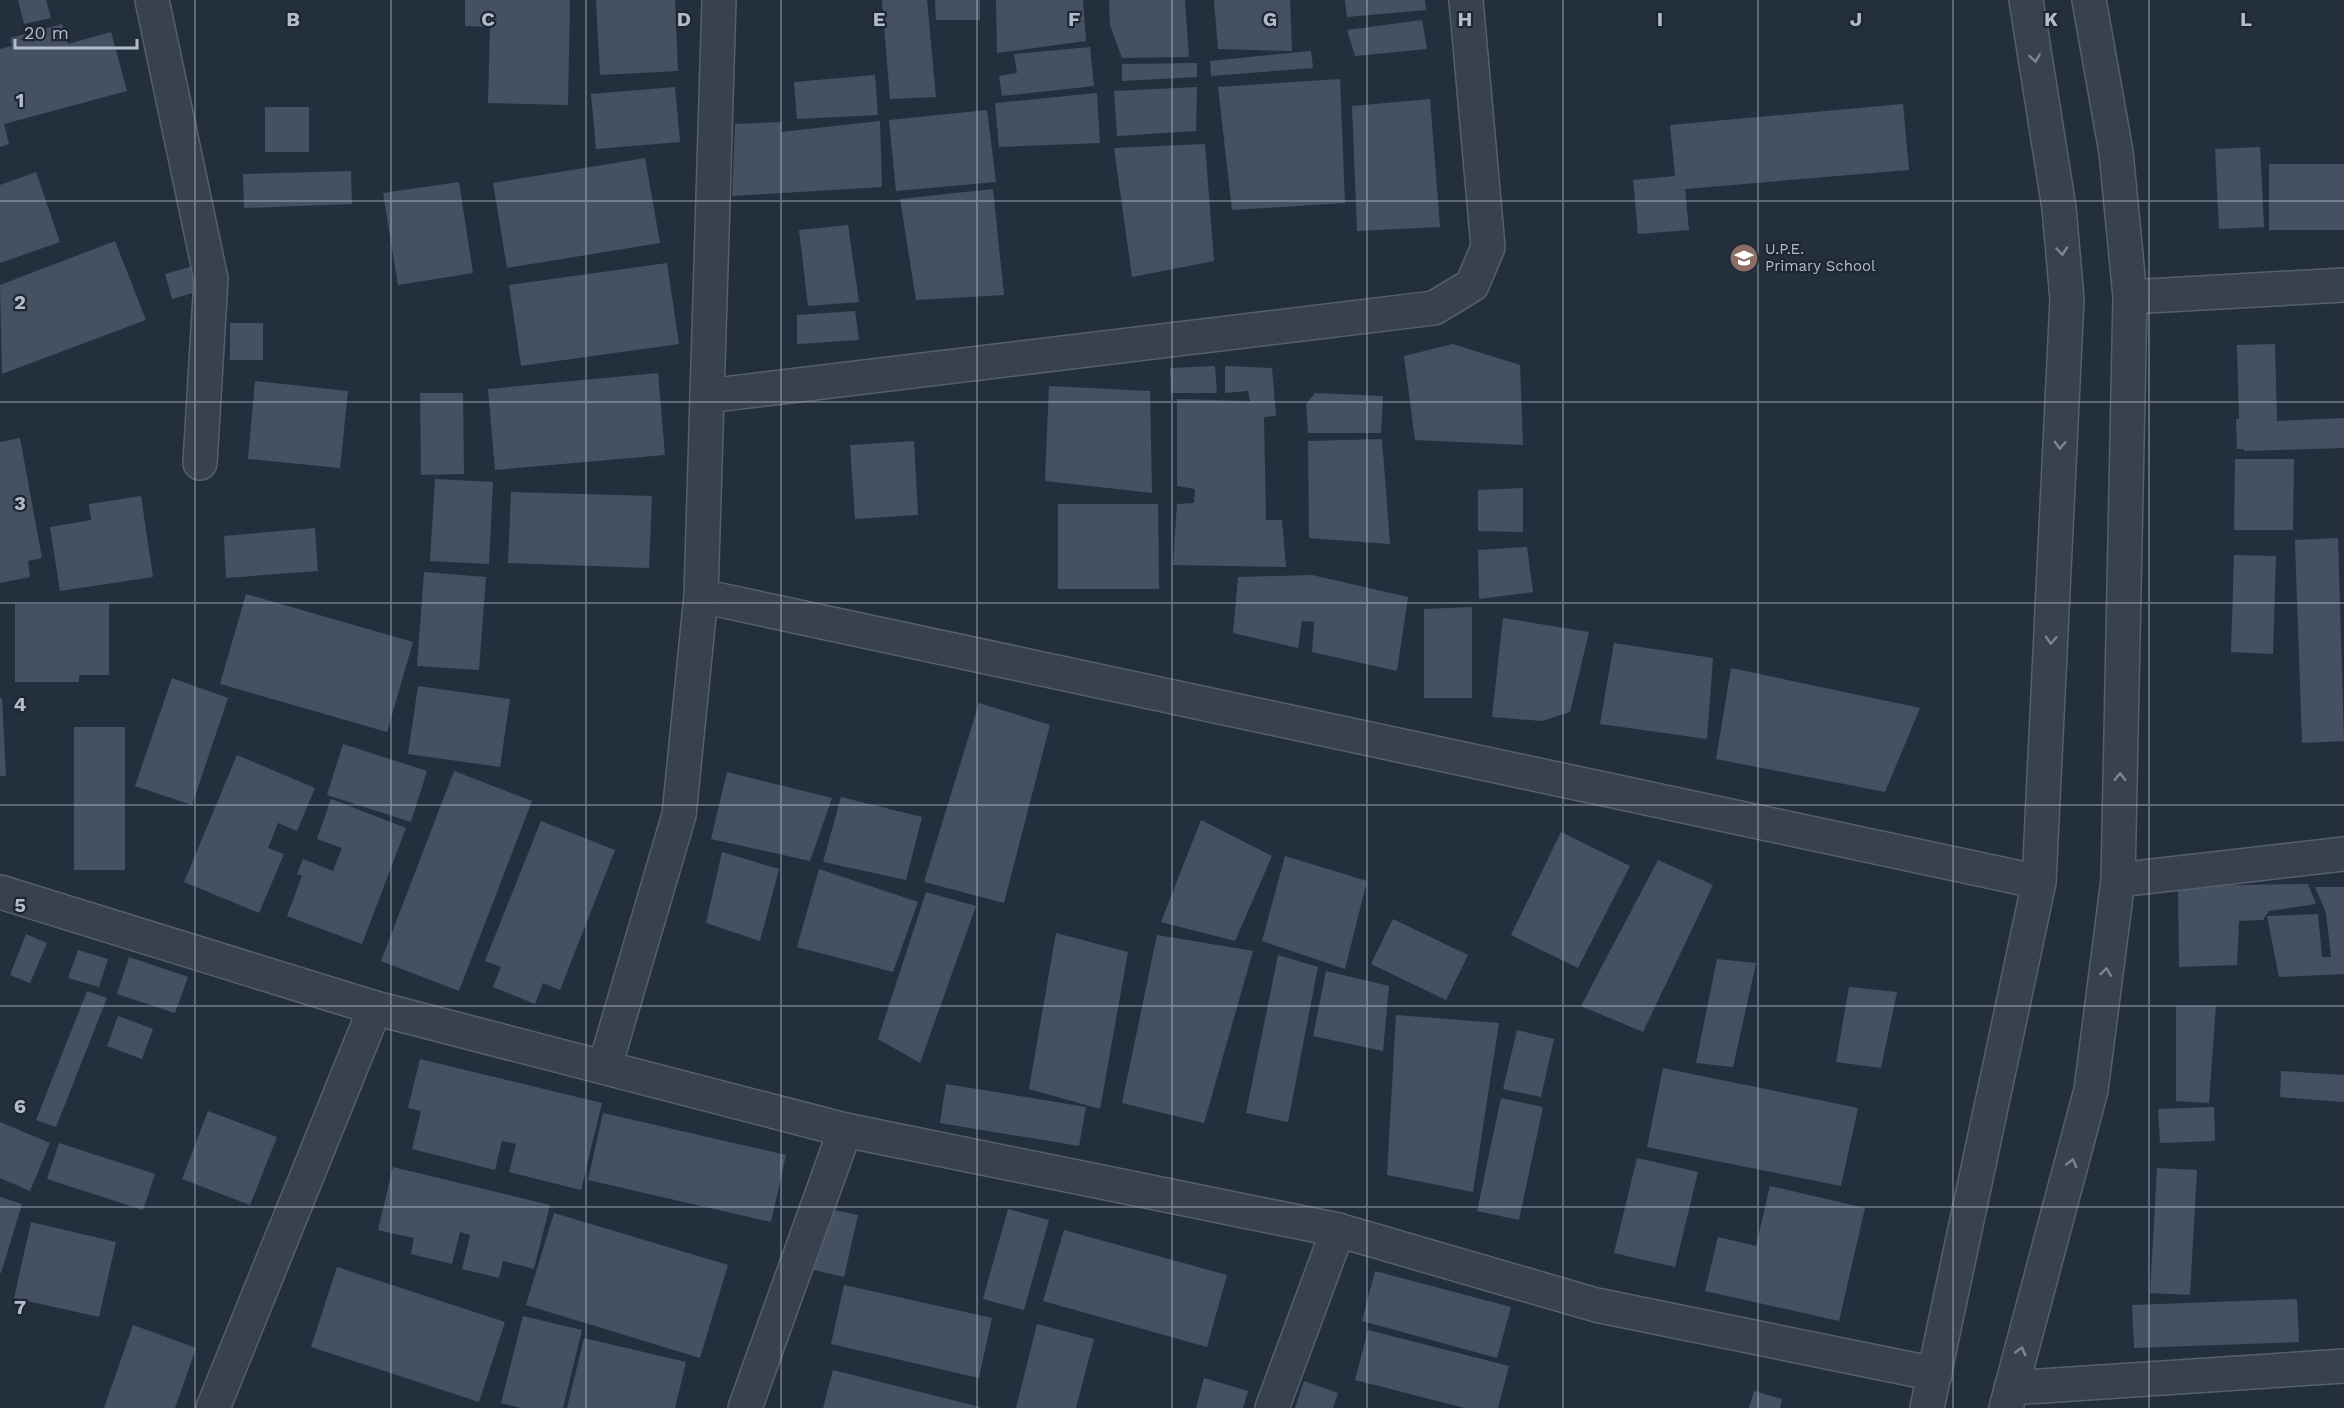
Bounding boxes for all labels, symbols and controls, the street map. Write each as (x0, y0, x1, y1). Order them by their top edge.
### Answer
text: B (286, 7, 300, 31)
text: C (481, 7, 495, 31)
text: D (677, 7, 691, 31)
text: E (873, 7, 885, 31)
text: F (1068, 7, 1080, 31)
text: G (1263, 7, 1277, 31)
text: H (1458, 7, 1472, 31)
text: I (1657, 7, 1663, 31)
text: J (1850, 7, 1862, 31)
text: K (2044, 7, 2058, 31)
text: L (2240, 7, 2252, 31)
scale bar (15, 12, 136, 50)
text: 20 m (24, 22, 69, 43)
one-way arrow (2029, 53, 2041, 62)
text: 1 (16, 88, 24, 112)
place label: U.P.E. Primary School (1765, 240, 1876, 275)
school or university icon: U.P.E. Primary School (1728, 242, 1760, 274)
one-way arrow (2055, 246, 2068, 255)
text: 2 (14, 290, 26, 314)
one-way arrow (2053, 441, 2066, 450)
text: 3 (14, 491, 26, 515)
one-way arrow (2044, 636, 2057, 645)
text: 4 (14, 692, 27, 716)
one-way arrow (2114, 773, 2126, 782)
text: 5 (14, 893, 26, 917)
one-way arrow (2100, 967, 2112, 976)
text: 6 (14, 1094, 26, 1118)
one-way arrow (2064, 1158, 2077, 1168)
text: 7 (14, 1295, 26, 1319)
one-way arrow (2014, 1347, 2026, 1357)

